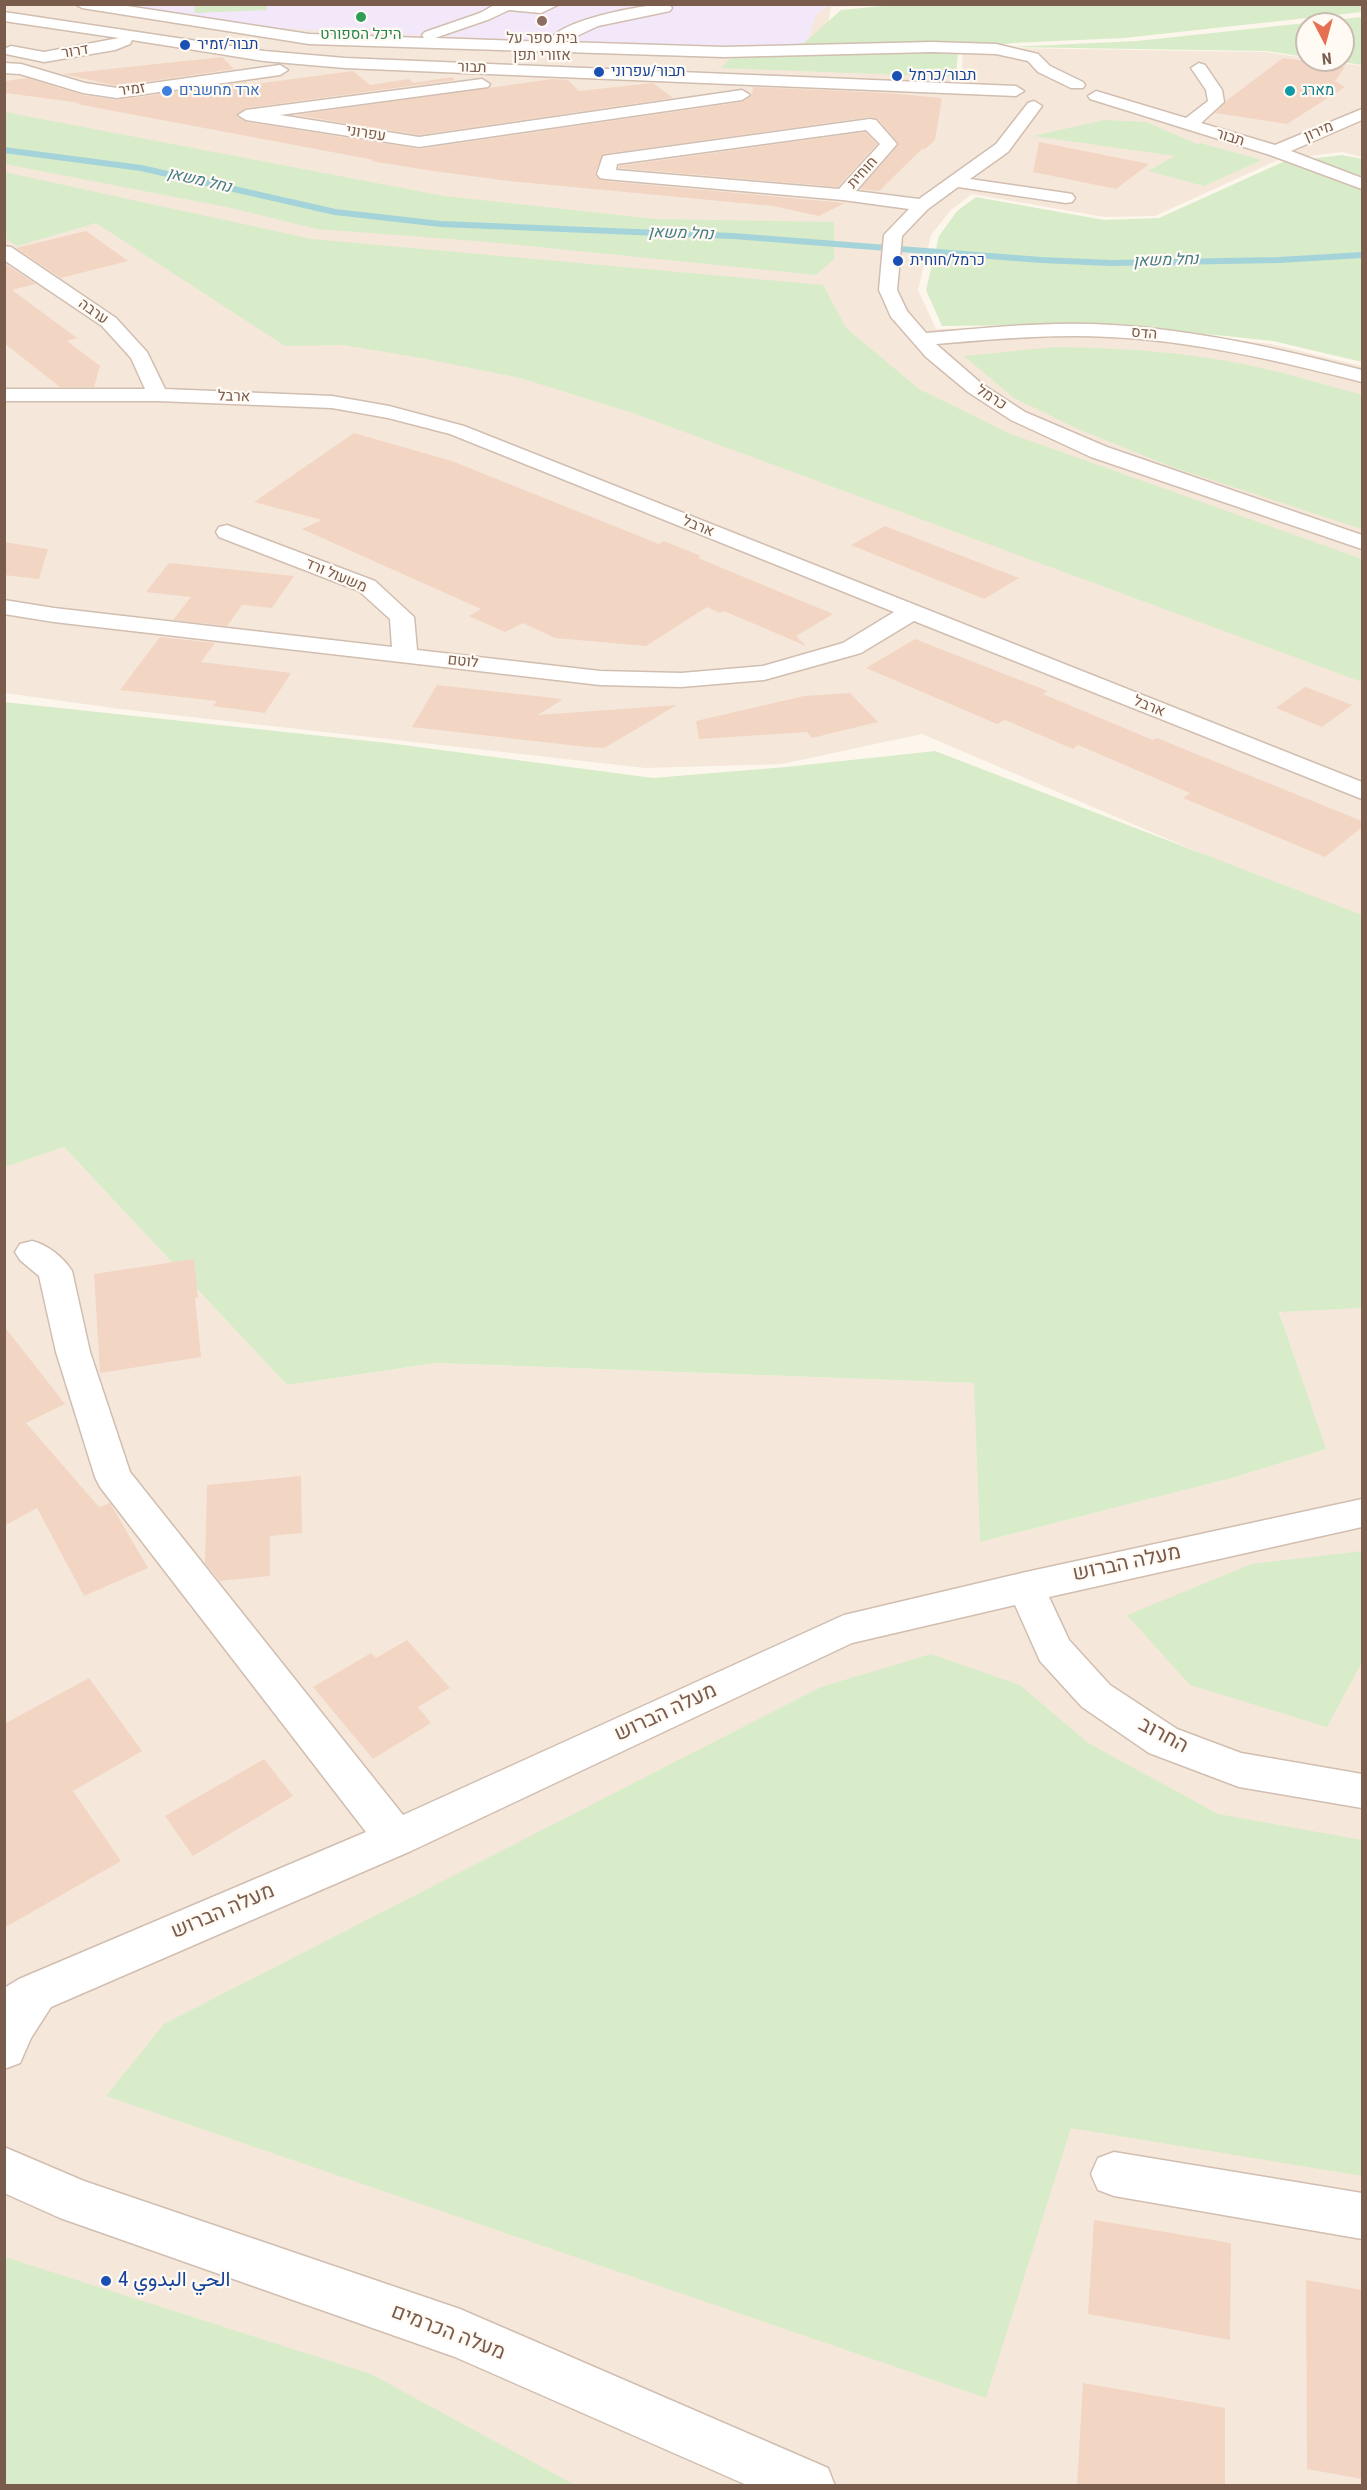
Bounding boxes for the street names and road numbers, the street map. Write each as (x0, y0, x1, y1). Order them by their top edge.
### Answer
street label: דרור (60, 41, 90, 63)
street label: תבור (457, 58, 487, 78)
street label: זמיר (118, 79, 146, 101)
street label: מירון (1302, 118, 1336, 146)
street label: עפרוני (345, 122, 387, 146)
street label: תבור (1213, 125, 1247, 151)
street label: חוחית (844, 153, 882, 193)
street label: ערבה (74, 295, 112, 329)
street label: הדס (1130, 324, 1158, 344)
street label: כרמל (972, 382, 1010, 414)
street label: ארבל (217, 387, 251, 407)
street label: ארבל (680, 513, 716, 541)
street label: משעול ורד (302, 555, 370, 597)
street label: לוטם (447, 651, 479, 673)
street label: ארבל (1131, 693, 1167, 721)
street label: מעלה הברוש (1071, 1540, 1183, 1588)
street label: מעלה הברוש (611, 1678, 721, 1748)
street label: החרוב (1134, 1713, 1192, 1759)
street label: מעלה הברוש (167, 1879, 279, 1945)
street label: מעלה הכרמים (387, 2300, 509, 2366)

